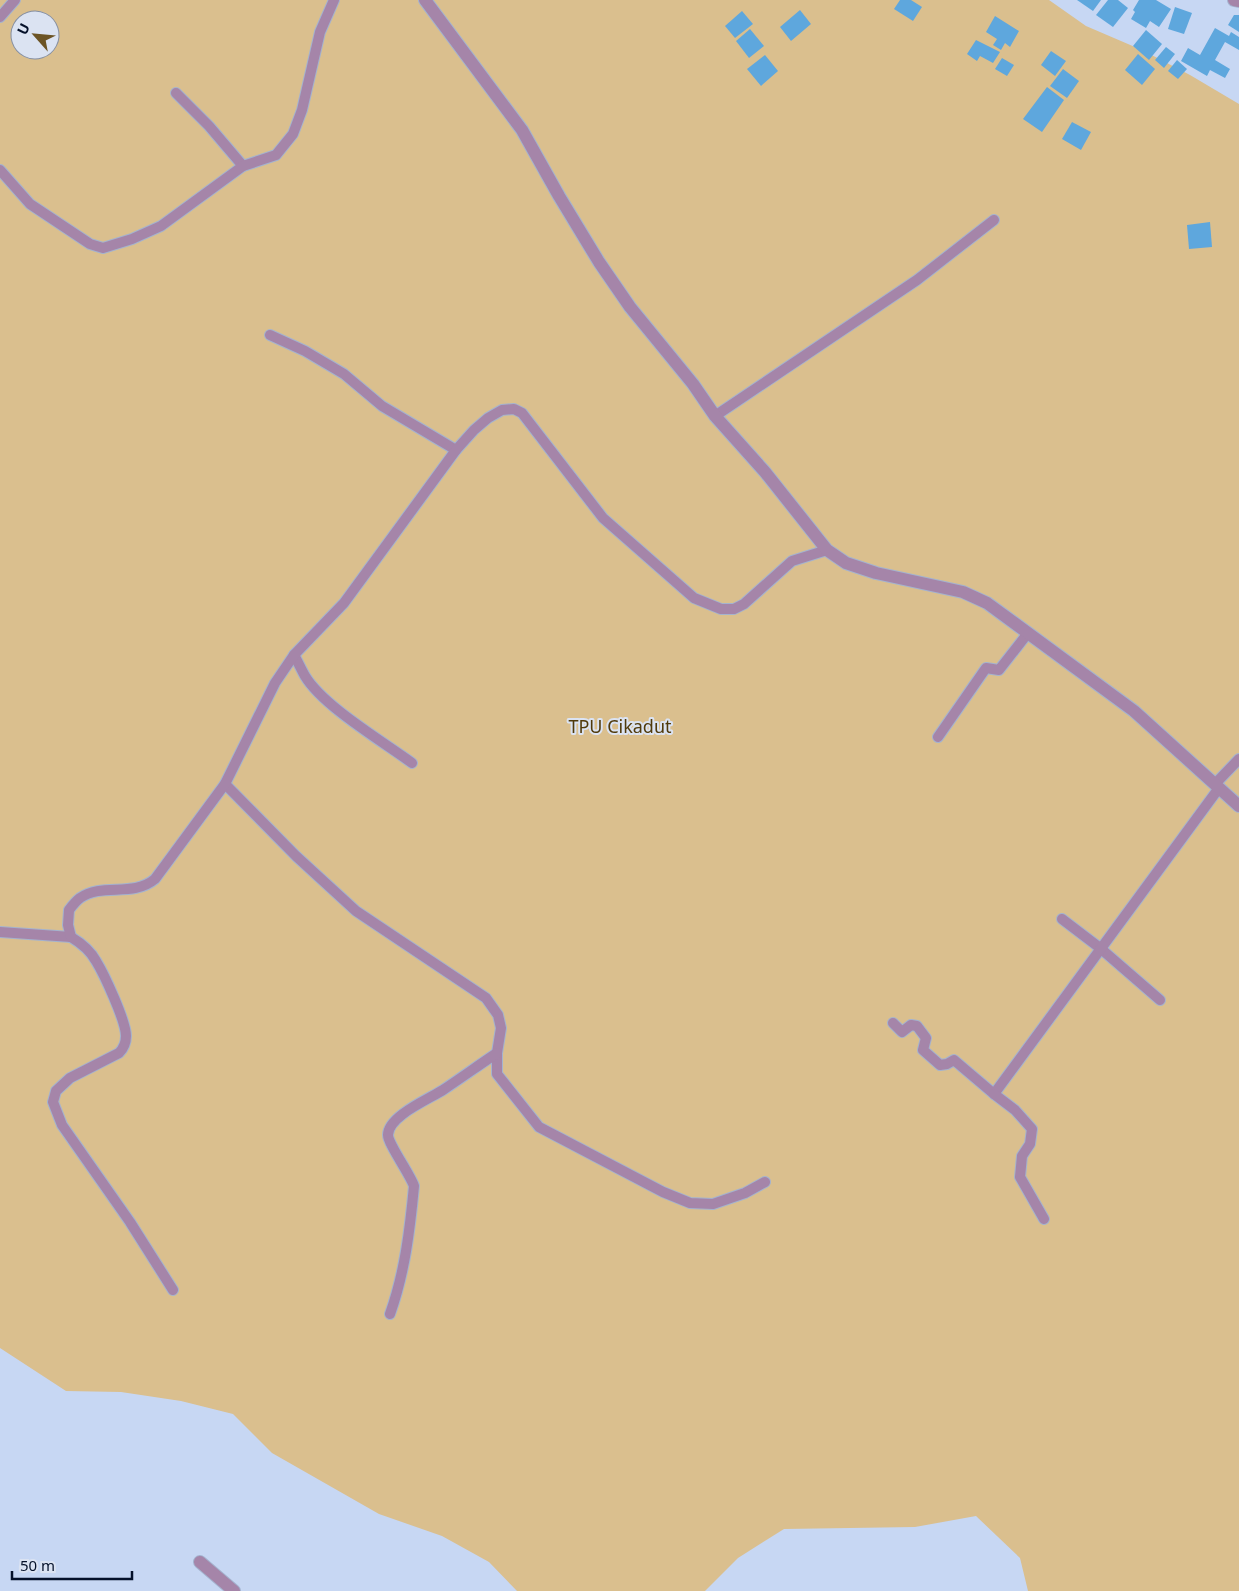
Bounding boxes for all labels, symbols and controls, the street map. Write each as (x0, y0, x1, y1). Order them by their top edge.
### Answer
north arrow (10, 10, 60, 60)
text: U (12, 20, 34, 38)
park label: TPU Cikadut (568, 714, 672, 738)
scale bar (12, 1548, 132, 1580)
text: 50 m (20, 1555, 55, 1575)

